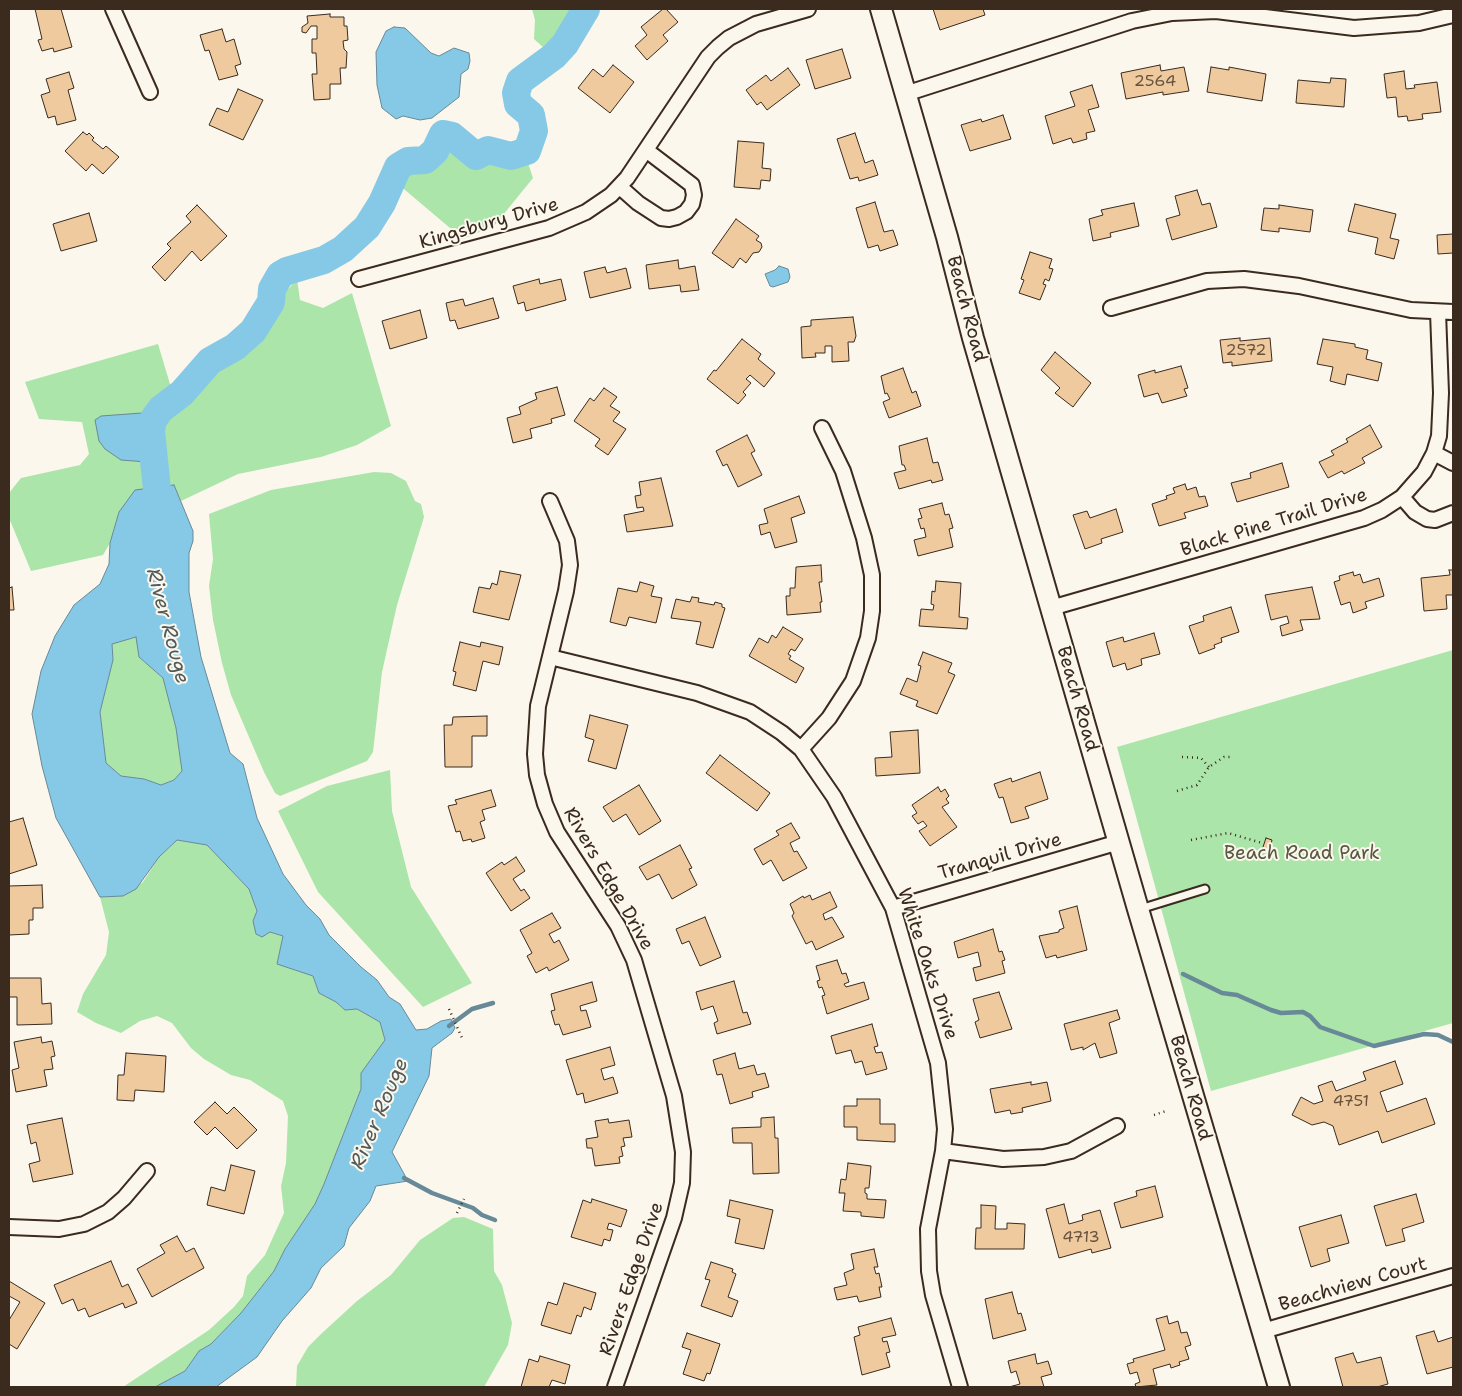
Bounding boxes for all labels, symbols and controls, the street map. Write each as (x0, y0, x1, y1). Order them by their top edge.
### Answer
house number: 2564 (1134, 72, 1176, 92)
street label: Kingsbury Drive (417, 193, 561, 255)
street label: Beach Road (941, 254, 991, 364)
house number: 2572 (1226, 341, 1266, 361)
street label: Black Pine Trail Drive (1178, 484, 1370, 562)
water label: River Rouge (140, 566, 194, 686)
street label: Beach Road (1051, 644, 1103, 754)
street label: Rivers Edge Drive (558, 804, 658, 954)
street label: Tranquil Drive (936, 829, 1064, 885)
park label: Beach Road Park (1224, 843, 1380, 865)
street label: White Oaks Drive (892, 885, 962, 1043)
street label: Beach Road (1164, 1033, 1216, 1143)
water label: River Rouge (346, 1055, 414, 1173)
house number: 4751 (1333, 1092, 1369, 1112)
street label: Rivers Edge Drive (595, 1199, 669, 1359)
house number: 4713 (1062, 1228, 1100, 1248)
street label: Beachview Court (1276, 1253, 1430, 1317)

